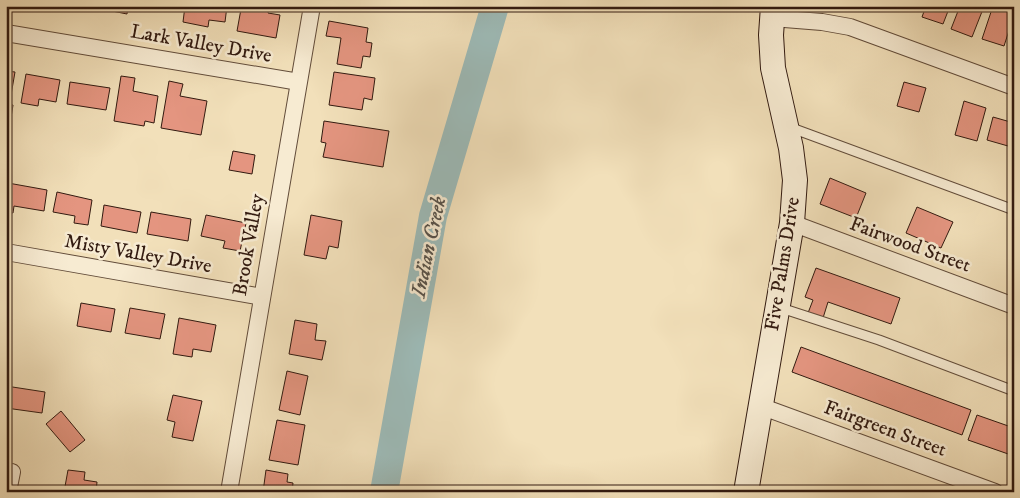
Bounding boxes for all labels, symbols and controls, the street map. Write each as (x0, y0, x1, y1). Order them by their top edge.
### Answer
street label: Lark Valley Drive (128, 19, 274, 69)
street label: Brook Valley (228, 192, 270, 298)
water label: Indian Creek (405, 194, 452, 302)
street label: Five Palms Drive (760, 195, 806, 333)
street label: Fairwood Street (846, 212, 974, 278)
street label: Misty Valley Drive (63, 229, 213, 279)
street label: Fairgreen Street (820, 395, 950, 463)

